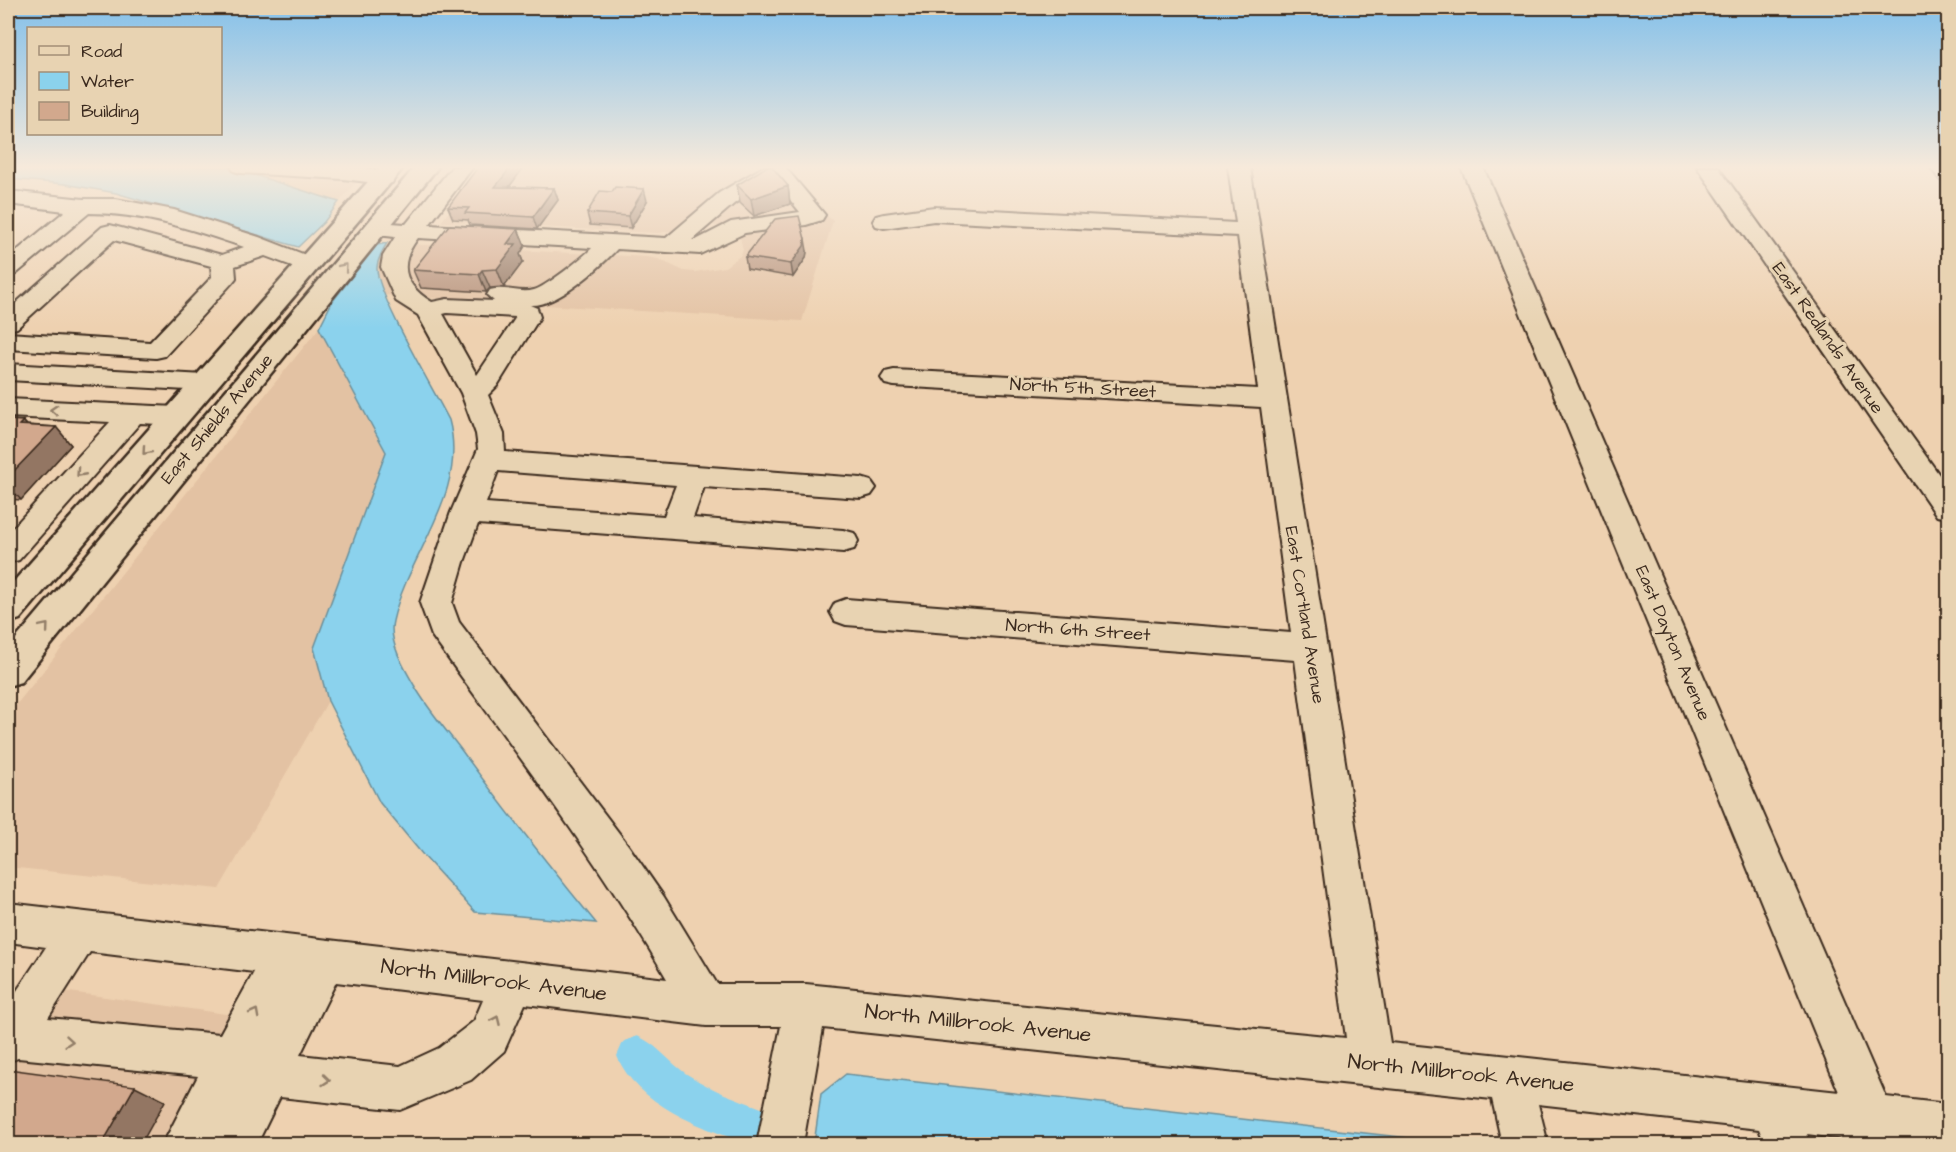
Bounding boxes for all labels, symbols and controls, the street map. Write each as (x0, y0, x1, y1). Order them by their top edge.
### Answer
legend (27, 27, 222, 135)
text: Road (81, 39, 122, 64)
text: Water (81, 69, 134, 94)
text: Building (81, 99, 139, 125)
street label: East Redlands Avenue (1766, 257, 1890, 419)
one-way arrow (337, 263, 348, 274)
street label: East Shields Avenue (155, 348, 279, 489)
street label: North 5th Street (1009, 372, 1157, 404)
one-way arrow (49, 404, 58, 417)
one-way arrow (142, 444, 153, 455)
one-way arrow (76, 466, 87, 477)
street label: East Cortland Avenue (1279, 524, 1331, 706)
street label: East Dayton Avenue (1628, 562, 1717, 725)
street label: North 6th Street (1005, 612, 1152, 648)
one-way arrow (37, 623, 48, 634)
street label: North Millbrook Avenue (379, 952, 609, 1008)
street label: North Millbrook Avenue (863, 997, 1093, 1049)
one-way arrow (248, 1008, 259, 1019)
one-way arrow (489, 1016, 501, 1027)
one-way arrow (65, 1034, 74, 1047)
street label: North Millbrook Avenue (1346, 1047, 1576, 1099)
one-way arrow (322, 1073, 331, 1086)

